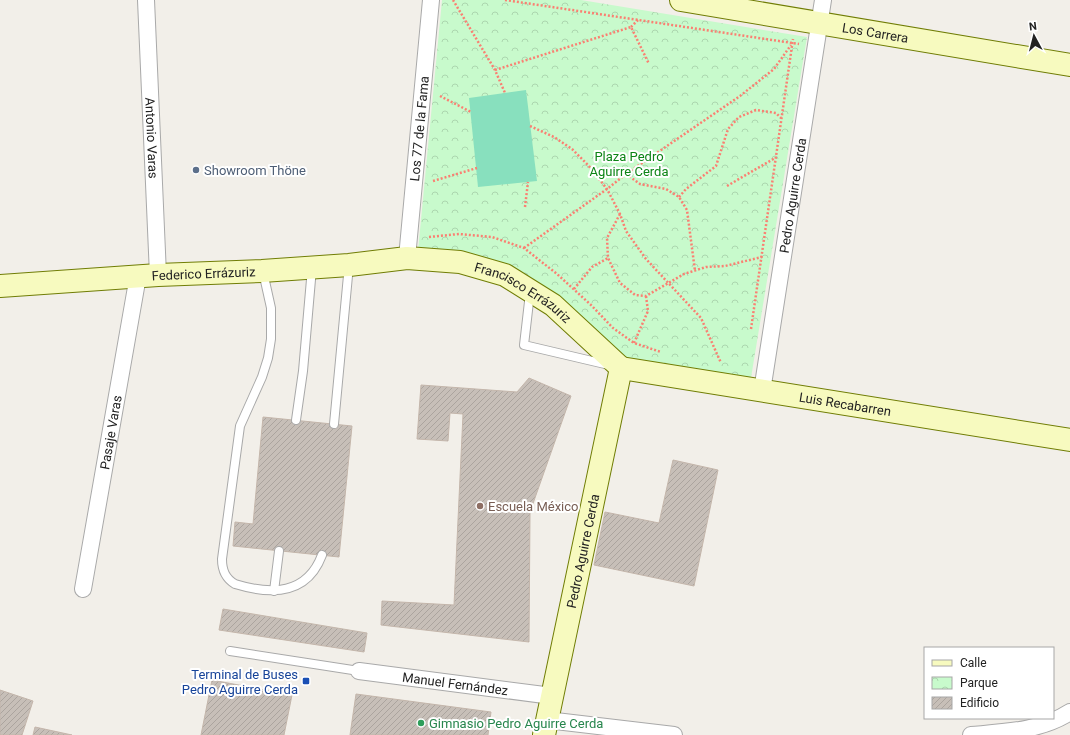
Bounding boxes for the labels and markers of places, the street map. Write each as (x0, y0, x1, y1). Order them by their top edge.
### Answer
place label: Showroom Thöne (204, 163, 306, 178)
marker: Showroom Thöne (191, 165, 201, 175)
place label: Escuela México (488, 499, 579, 514)
marker: Escuela México (475, 501, 485, 511)
place label: Terminal de Buses Pedro Aguirre Cerda (182, 667, 298, 697)
marker: Terminal de Buses Pedro Aguirre Cerda (301, 676, 311, 686)
place label: Gimnasio Pedro Aguirre Cerda (429, 716, 603, 731)
marker: Gimnasio Pedro Aguirre Cerda (416, 718, 426, 728)

